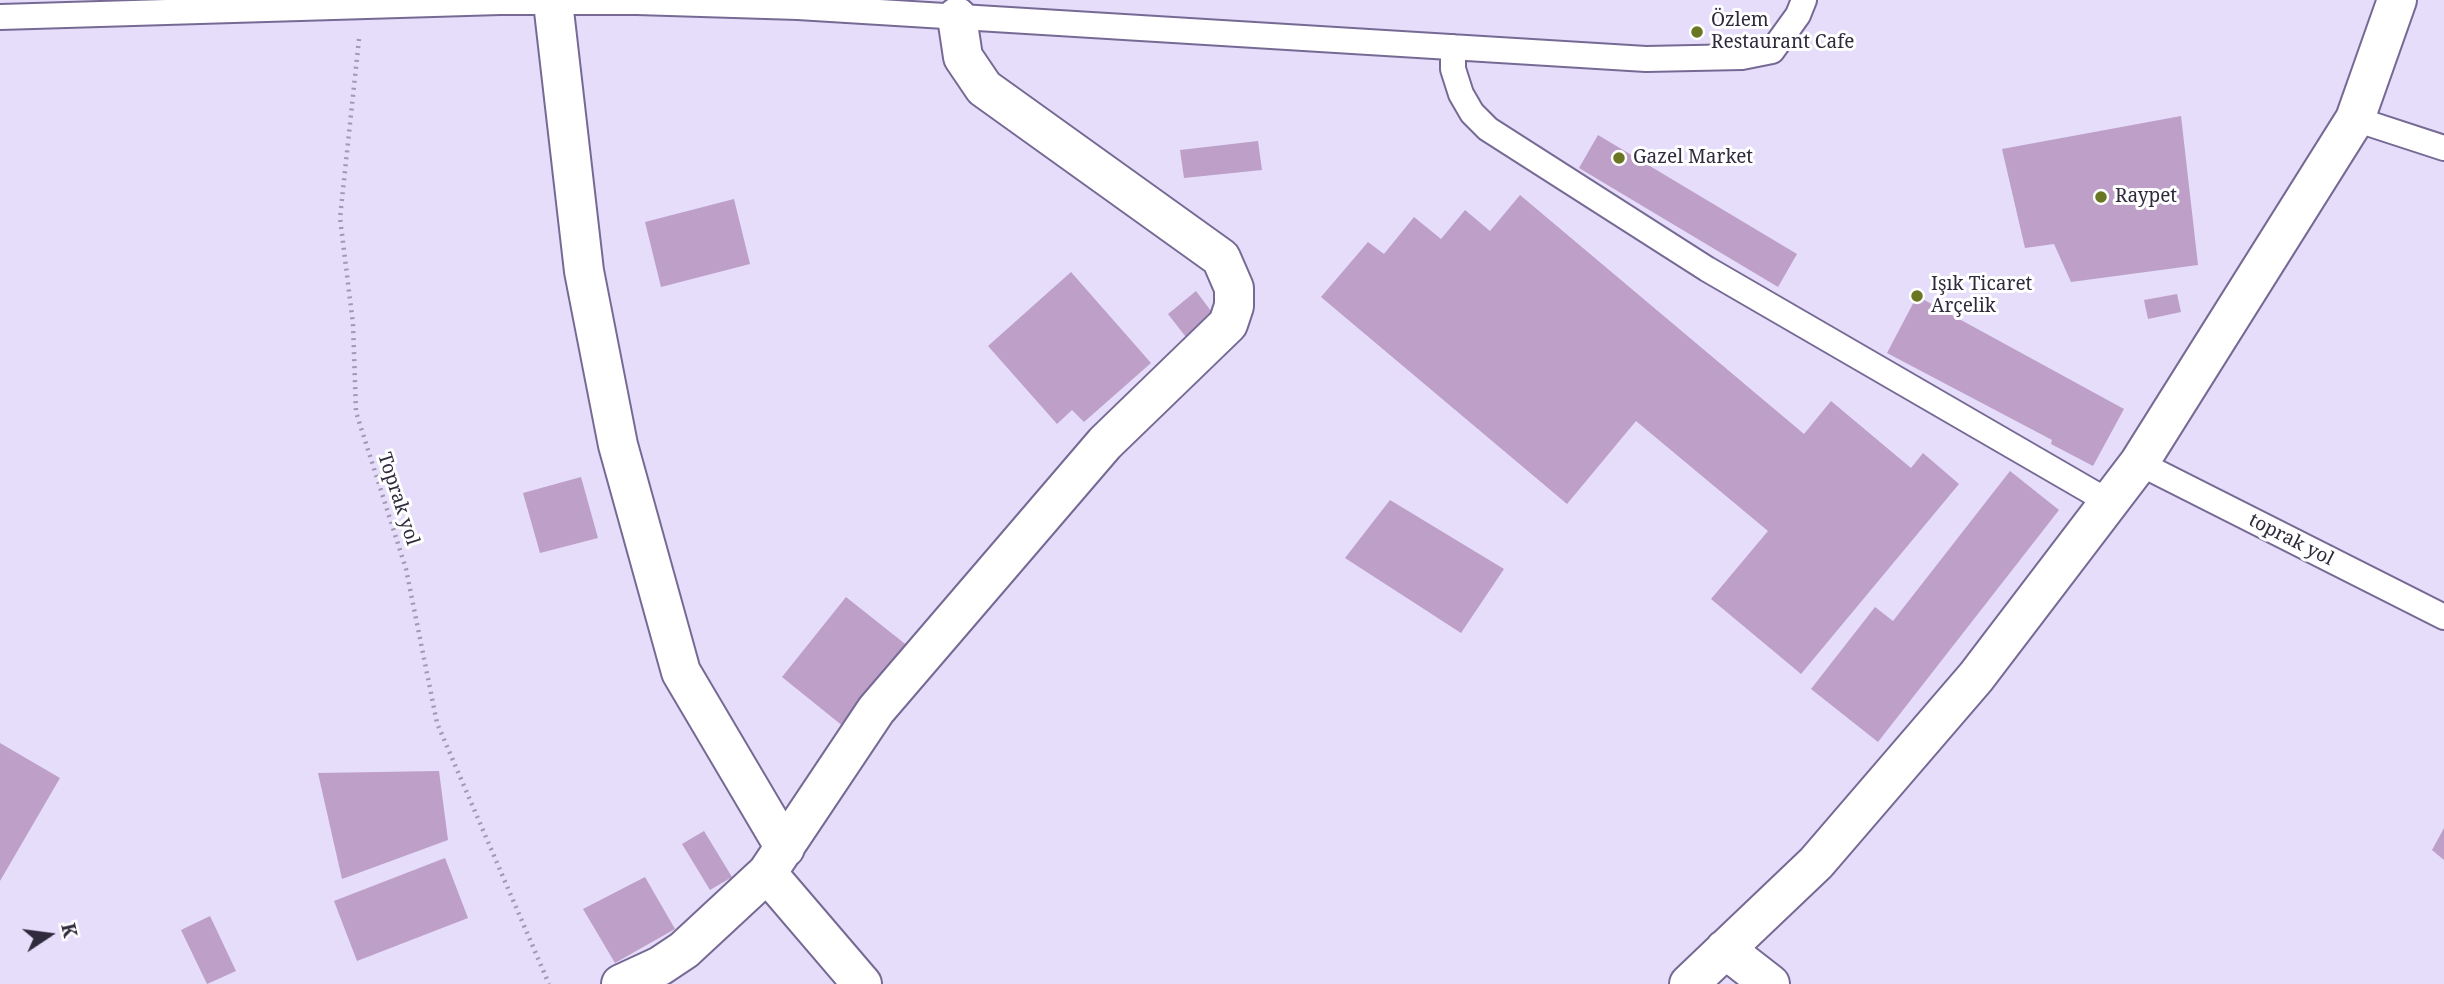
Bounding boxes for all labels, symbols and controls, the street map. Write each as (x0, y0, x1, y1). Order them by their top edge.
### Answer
place label: Özlem Restaurant Cafe (1711, 10, 1854, 54)
marker: Özlem Restaurant Cafe (1689, 24, 1705, 40)
place label: Gazel Market (1633, 147, 1753, 169)
marker: Gazel Market (1611, 150, 1627, 166)
place label: Raypet (2115, 186, 2177, 208)
marker: Raypet (2093, 189, 2109, 205)
place label: Işık Ticaret Arçelik (1931, 274, 2032, 318)
marker: Işık Ticaret Arçelik (1909, 288, 1925, 304)
street label: Toprak yol (372, 450, 424, 548)
street label: toprak yol (2245, 509, 2337, 571)
north arrow (14, 900, 84, 970)
text: K (55, 921, 84, 940)

